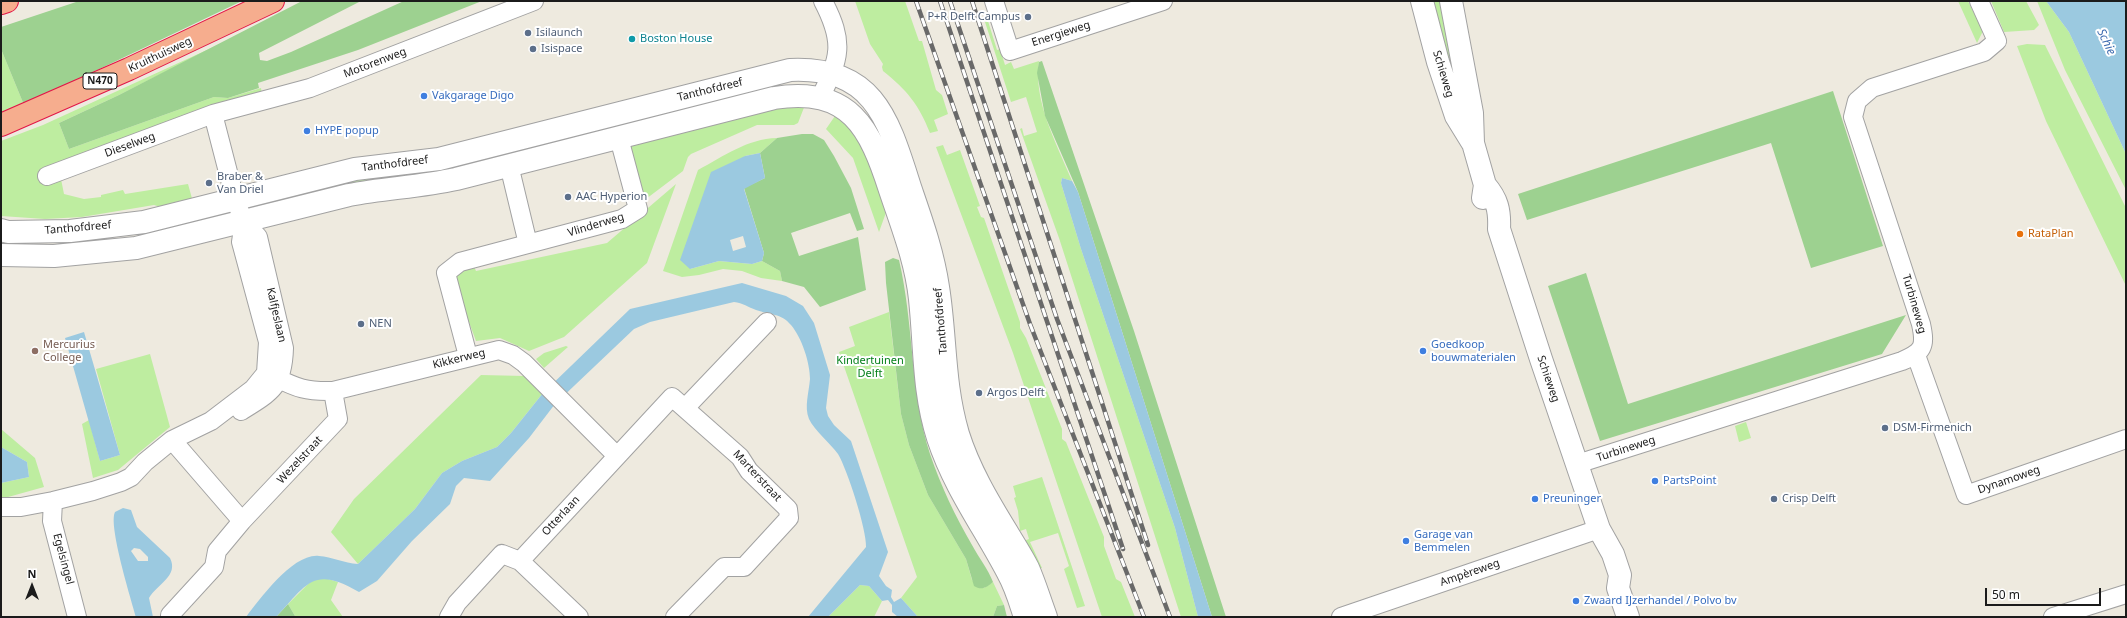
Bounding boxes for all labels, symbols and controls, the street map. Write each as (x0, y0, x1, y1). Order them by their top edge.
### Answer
place label: P+R Delft Campus (927, 10, 1020, 24)
marker: P+R Delft Campus (1023, 12, 1033, 22)
street label: Energieweg (1030, 18, 1092, 50)
place label: Isilaunch (536, 26, 583, 40)
water label: Schie (2093, 26, 2119, 58)
marker: Isilaunch (523, 28, 533, 38)
place label: Boston House (640, 32, 712, 46)
marker: Boston House (627, 34, 637, 44)
street label: Kruithuisweg (126, 35, 194, 75)
place label: Isispace (541, 42, 583, 56)
marker: Isispace (528, 44, 538, 54)
street label: Motorenweg (342, 45, 408, 81)
street label: Schieweg (1430, 49, 1456, 99)
road number: N470 (83, 73, 117, 89)
street label: Tanthofdreef (676, 76, 744, 104)
place label: Vakgarage Digo (432, 89, 514, 103)
marker: Vakgarage Digo (419, 91, 429, 101)
place label: HYPE popup (315, 124, 379, 138)
marker: HYPE popup (302, 126, 312, 136)
street label: Dieselweg (103, 130, 157, 160)
street label: Tanthofdreef (361, 153, 429, 175)
place label: Braber & Van Driel (217, 170, 264, 196)
marker: Braber & Van Driel (204, 178, 214, 188)
place label: AAC Hyperion (576, 190, 647, 204)
marker: AAC Hyperion (563, 192, 573, 202)
street label: Vlinderweg (566, 210, 626, 240)
street label: Tanthofdreef (44, 219, 112, 237)
place label: RataPlan (2028, 227, 2074, 241)
marker: RataPlan (2015, 229, 2025, 239)
street label: Turbineweg (1899, 273, 1929, 335)
street label: Kalfjeslaan (263, 286, 289, 344)
street label: Tanthofdreef (932, 287, 950, 355)
place label: NEN (369, 317, 392, 331)
marker: NEN (356, 319, 366, 329)
place label: Mercurius College (43, 338, 95, 364)
place label: Goedkoop bouwmaterialen (1431, 338, 1516, 364)
marker: Mercurius College (30, 346, 40, 356)
street label: Kikkerweg (431, 346, 487, 372)
marker: Goedkoop bouwmaterialen (1418, 346, 1428, 356)
park label: Kindertuinen Delft (836, 354, 904, 380)
street label: Schieweg (1534, 354, 1562, 404)
place label: Argos Delft (987, 386, 1045, 400)
marker: Argos Delft (974, 388, 984, 398)
place label: DSM-Firmenich (1893, 421, 1972, 435)
marker: DSM-Firmenich (1880, 423, 1890, 433)
street label: Wezelstraat (275, 433, 325, 487)
street label: Turbineweg (1595, 433, 1657, 465)
street label: Marterstraat (730, 448, 784, 504)
street label: Dynamoweg (1976, 463, 2042, 497)
place label: PartsPoint (1663, 474, 1717, 488)
marker: PartsPoint (1650, 476, 1660, 486)
place label: Preuninger (1543, 492, 1601, 506)
place label: Crisp Delft (1782, 492, 1836, 506)
street label: Otterlaan (539, 493, 583, 539)
marker: Preuninger (1530, 494, 1540, 504)
marker: Crisp Delft (1769, 494, 1779, 504)
place label: Garage van Bemmelen (1414, 528, 1473, 554)
street label: Egelsingel (50, 532, 76, 586)
marker: Garage van Bemmelen (1401, 536, 1411, 546)
street label: Ampèreweg (1438, 557, 1502, 589)
north arrow (12, 566, 52, 606)
text: N (28, 566, 36, 581)
scale bar (1987, 580, 2103, 606)
text: 50 m (1992, 586, 2020, 603)
place label: Zwaard IJzerhandel / Polvo bv (1584, 594, 1737, 608)
marker: Zwaard IJzerhandel / Polvo bv (1571, 596, 1581, 606)

